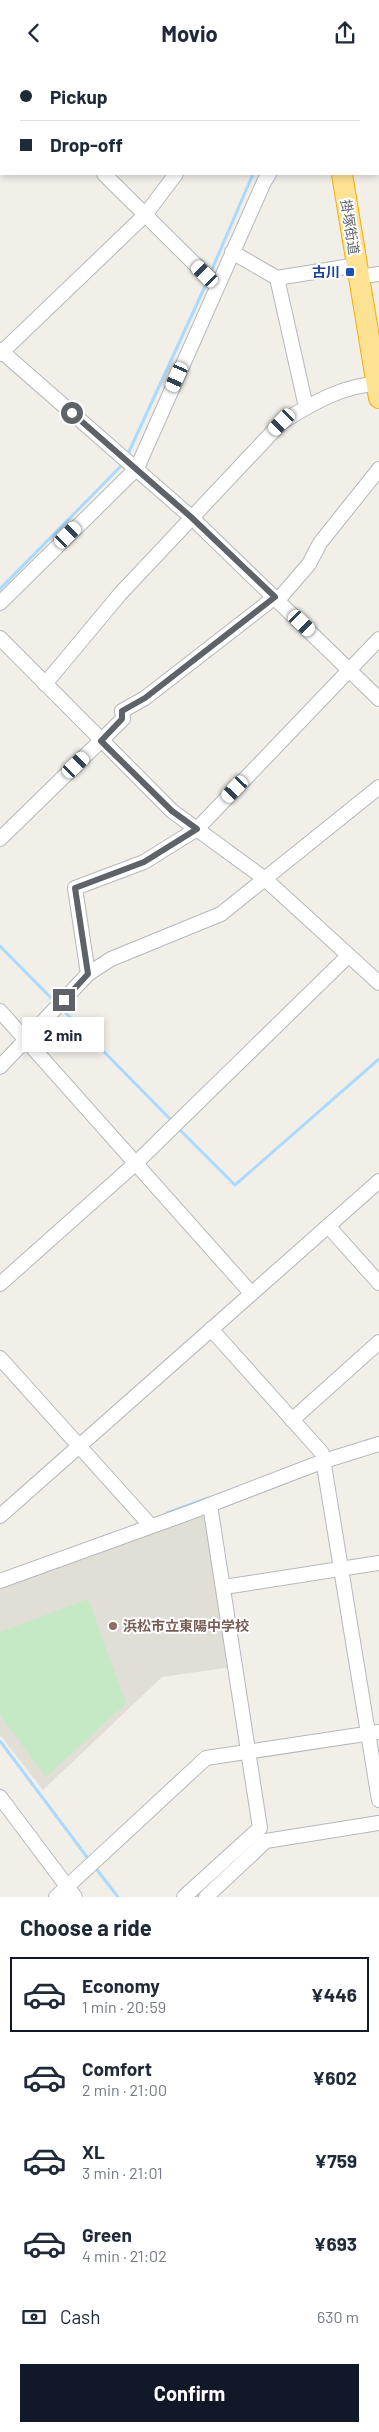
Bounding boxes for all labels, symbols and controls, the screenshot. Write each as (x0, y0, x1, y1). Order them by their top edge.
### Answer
icon: back (20, 19, 48, 47)
icon: share (331, 19, 359, 47)
text: Movio (161, 20, 218, 46)
text: Pickup (50, 85, 108, 108)
text: Drop-off (50, 133, 123, 156)
street label: 掛塚街道 (338, 198, 363, 256)
car (189, 258, 220, 290)
place label: 古川 (312, 263, 340, 280)
marker: 古川 (344, 266, 356, 278)
car (164, 360, 189, 394)
route start (61, 402, 83, 424)
car (266, 406, 297, 438)
car (52, 519, 83, 551)
car (285, 607, 318, 639)
car (59, 749, 92, 781)
car (219, 773, 250, 805)
route end (53, 989, 75, 1011)
callout: 2 min (23, 1017, 105, 1053)
text: 2 min (44, 1025, 82, 1044)
place label: 浜松市立東陽中学校 (123, 1617, 249, 1634)
marker: 浜松市立東陽中学校 (107, 1620, 119, 1632)
text: Choose a ride (20, 1914, 152, 1940)
icon: car (22, 1972, 67, 2017)
text: Economy (82, 1974, 160, 1997)
text: ¥446 (311, 1983, 357, 2006)
text: 1 min · 20:59 (82, 1997, 166, 2016)
icon: car (22, 2055, 67, 2100)
text: Comfort (82, 2057, 152, 2080)
text: ¥602 (312, 2066, 357, 2089)
text: 2 min · 21:00 (82, 2080, 167, 2099)
icon: car (22, 2138, 67, 2183)
text: XL (82, 2140, 105, 2163)
text: ¥759 (314, 2149, 357, 2172)
text: 3 min · 21:01 (82, 2163, 163, 2182)
icon: car (22, 2221, 67, 2266)
text: Green (82, 2223, 132, 2246)
text: ¥693 (313, 2232, 357, 2255)
text: 4 min · 21:02 (82, 2246, 167, 2265)
icon: cash (20, 2303, 48, 2331)
text: Cash (60, 2305, 101, 2328)
text: 630 m (317, 2307, 359, 2326)
button: Confirm (20, 2364, 359, 2422)

